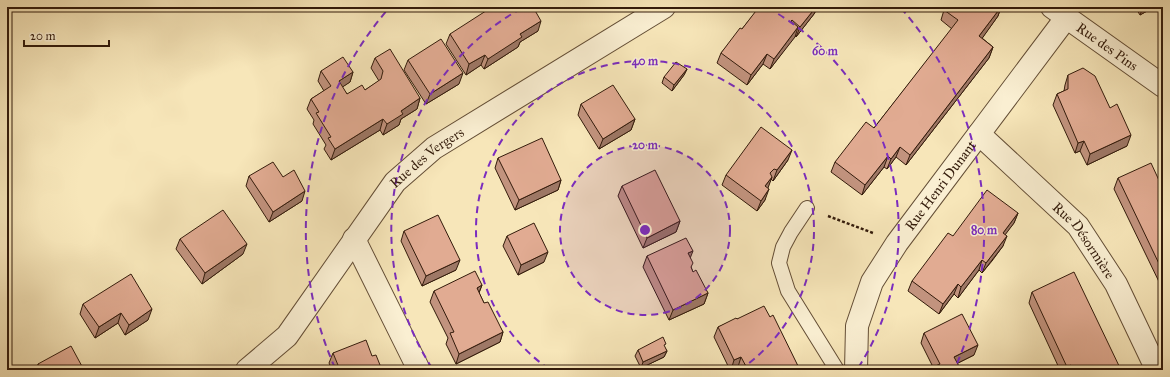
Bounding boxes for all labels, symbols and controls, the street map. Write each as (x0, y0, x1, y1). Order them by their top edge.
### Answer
street label: Rue des Pins (1073, 19, 1142, 74)
scale bar (24, 22, 109, 48)
text: 20 m (30, 29, 56, 43)
text: 60 m (812, 44, 839, 58)
text: 40 m (632, 54, 659, 69)
street label: Rue des Vergers (386, 123, 467, 191)
street label: Rue Henri Dunant (901, 137, 980, 234)
text: 20 m (632, 138, 659, 152)
street label: Rue Désormière (1049, 198, 1119, 282)
centre of rings (638, 223, 652, 237)
text: 80 m (971, 223, 998, 237)

